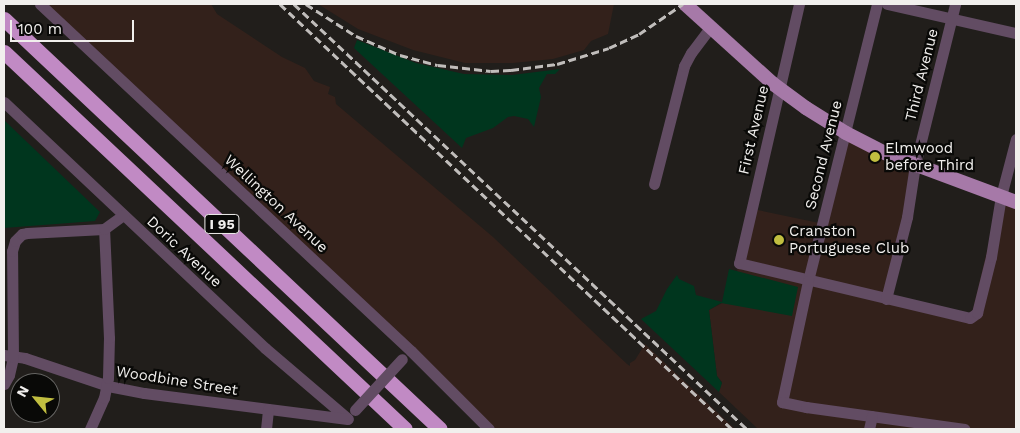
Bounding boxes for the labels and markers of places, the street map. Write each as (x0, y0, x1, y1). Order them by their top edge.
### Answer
place label: Elmwood before Third (885, 139, 975, 174)
marker: Elmwood before Third (869, 151, 881, 163)
place label: Cranston Portuguese Club (789, 222, 909, 257)
marker: Cranston Portuguese Club (773, 234, 785, 246)

